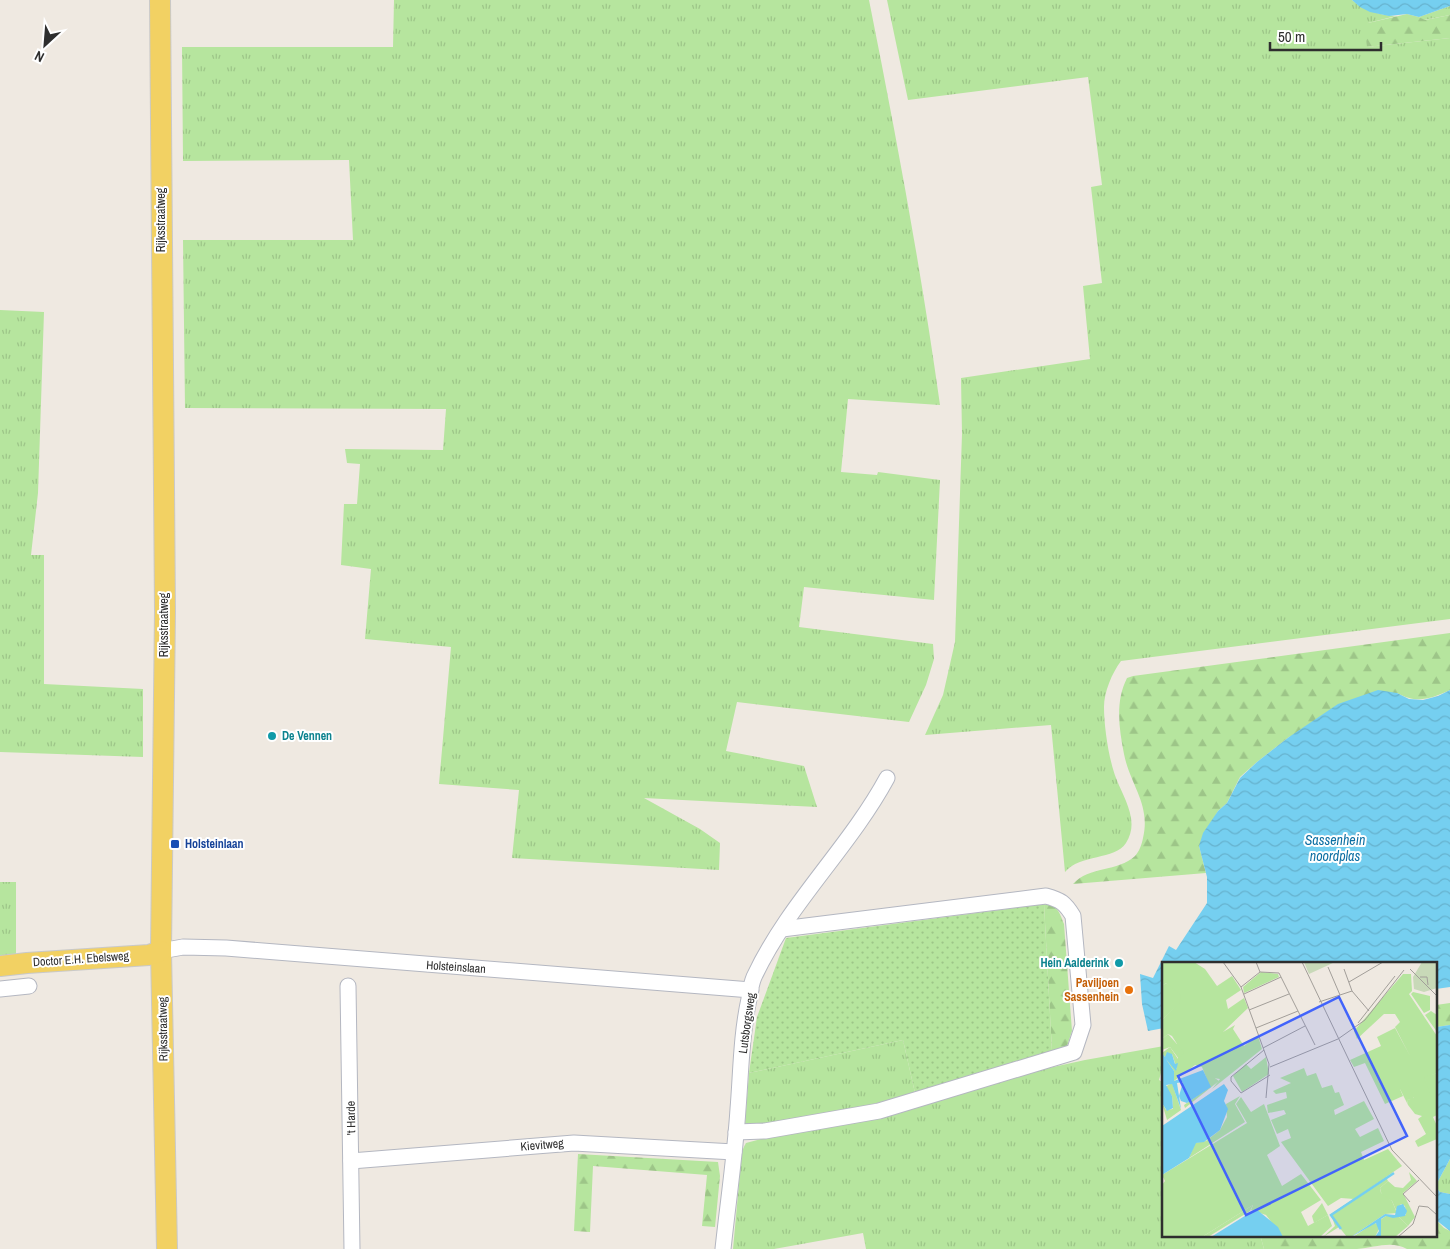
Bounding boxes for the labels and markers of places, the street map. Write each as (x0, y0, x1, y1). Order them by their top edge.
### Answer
place label: De Vennen (282, 728, 332, 744)
marker: De Vennen (266, 730, 278, 742)
place label: Holsteinlaan (185, 836, 244, 852)
marker: Holsteinlaan (169, 838, 181, 850)
place label: Hein Aalderink (1040, 955, 1110, 971)
marker: Hein Aalderink (1113, 957, 1125, 969)
place label: Paviljoen Sassenhein (1064, 975, 1119, 1005)
marker: Paviljoen Sassenhein (1123, 984, 1135, 996)

